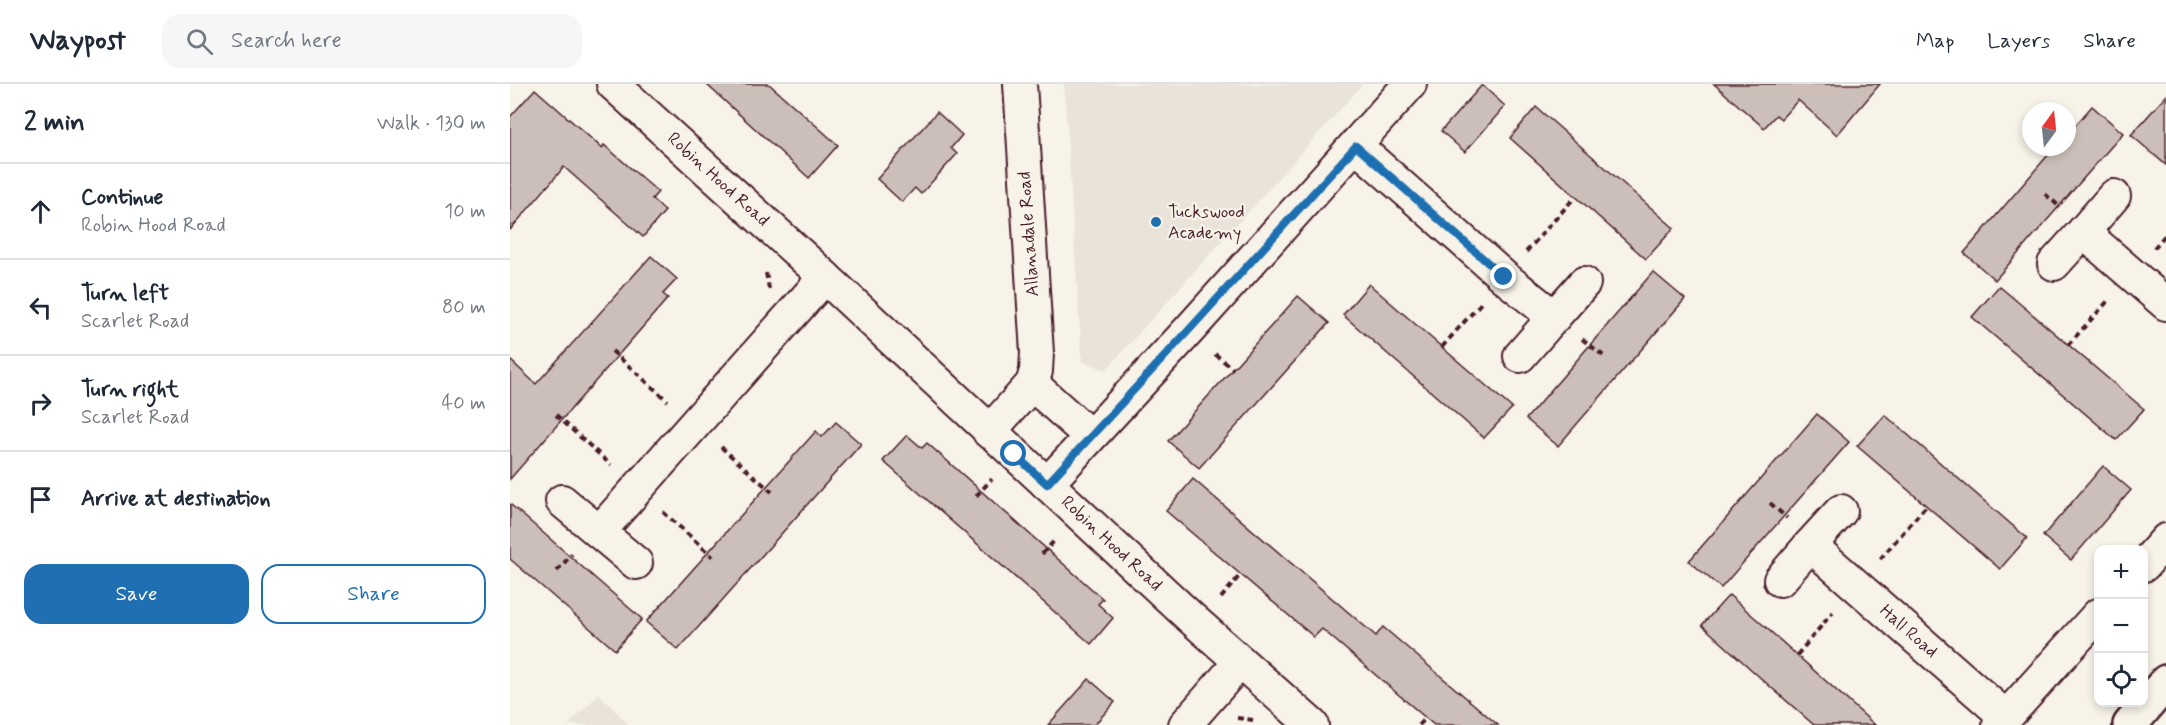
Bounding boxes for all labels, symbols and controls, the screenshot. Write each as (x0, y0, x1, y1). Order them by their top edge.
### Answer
search box (162, 14, 582, 68)
text: Waypost (30, 23, 126, 60)
icon: search (183, 25, 216, 58)
text: Search here (231, 27, 342, 55)
text: Map (1916, 27, 1954, 55)
text: Layers (1987, 27, 2050, 55)
text: Share (2083, 27, 2136, 55)
north arrow (2022, 102, 2076, 156)
text: 2 min (24, 106, 85, 140)
text: Walk · 130 m (377, 110, 486, 137)
street label: Robin Hood Road (662, 127, 774, 232)
street label: Allanadale Road (1013, 171, 1045, 297)
text: Continue (81, 184, 163, 212)
icon: ahead (24, 195, 57, 228)
text: 10 m (444, 198, 486, 225)
place label: Tuckswood Academy (1168, 200, 1245, 245)
text: Robin Hood Road (81, 212, 226, 239)
marker: Tuckswood Academy (1149, 215, 1163, 229)
route end (1490, 263, 1516, 289)
text: Turn left (81, 280, 169, 308)
icon: left (24, 291, 57, 324)
text: 80 m (442, 294, 486, 321)
text: Scarlet Road (81, 308, 189, 335)
text: Turn right (81, 376, 179, 404)
icon: right (24, 387, 57, 420)
text: 40 m (442, 390, 486, 417)
text: Scarlet Road (81, 404, 189, 431)
route start (1000, 440, 1026, 466)
icon: arrive (24, 483, 57, 516)
text: Arrive at destination (81, 485, 271, 513)
street label: Robin Hood Road (1055, 491, 1167, 597)
map controls (2094, 545, 2148, 707)
button: + (2094, 545, 2148, 599)
button: Save (24, 564, 249, 624)
button: Share (261, 564, 486, 624)
street label: Hall Road (1874, 599, 1943, 663)
button: − (2094, 599, 2148, 653)
button: locate (2094, 653, 2148, 707)

